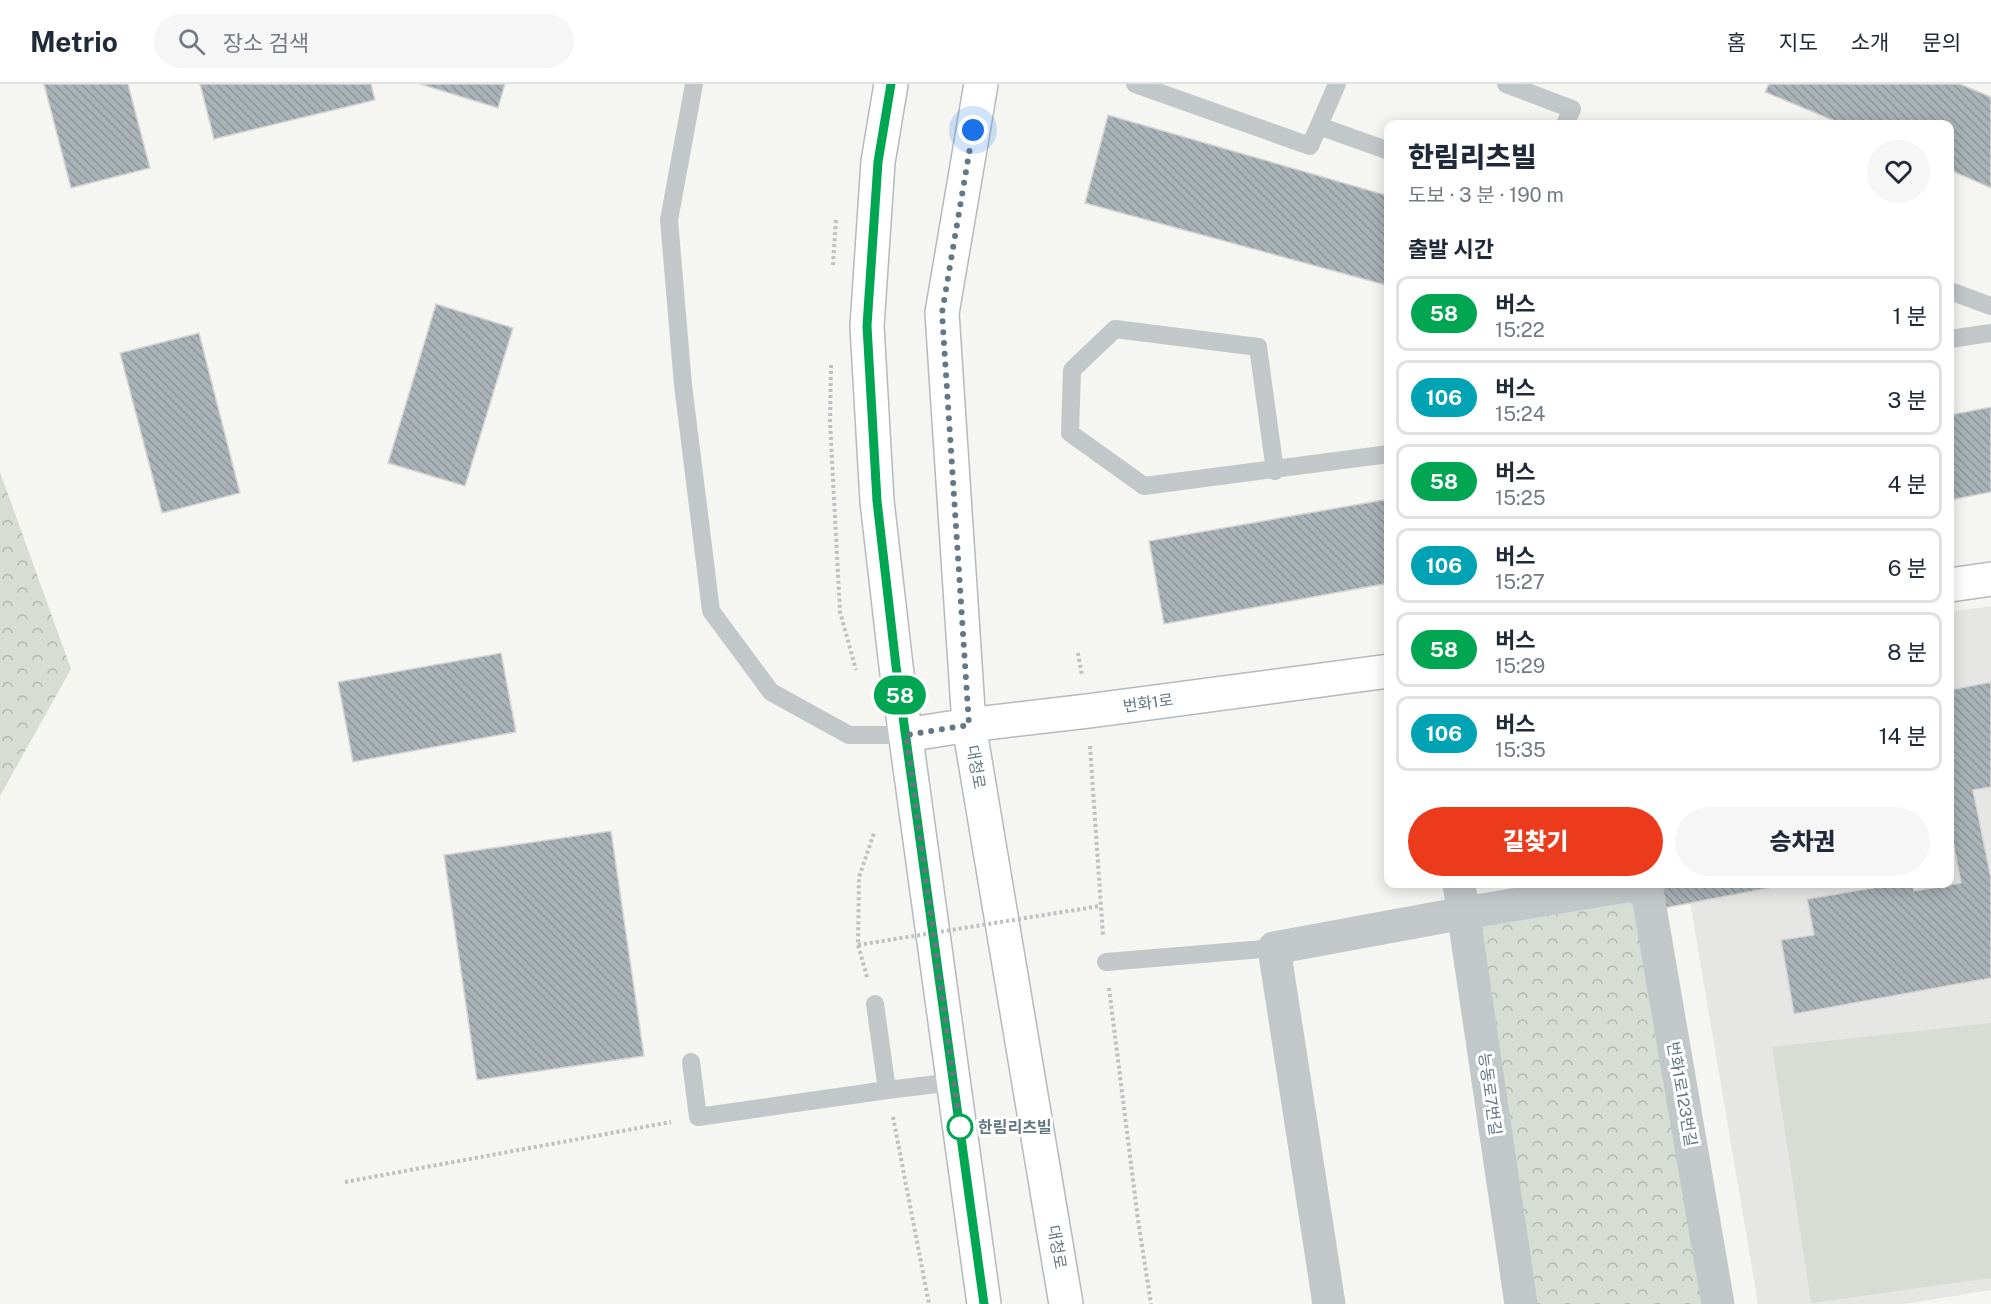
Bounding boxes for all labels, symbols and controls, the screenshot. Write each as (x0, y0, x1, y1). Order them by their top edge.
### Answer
search box (154, 14, 574, 68)
text: Metrio (30, 25, 118, 58)
icon: search (175, 25, 208, 58)
text: 장소 검색 (223, 30, 309, 56)
text: 홈 (1727, 30, 1746, 55)
text: 지도 (1779, 30, 1818, 55)
text: 소개 (1851, 30, 1889, 55)
text: 문의 (1922, 30, 1961, 55)
your location (958, 115, 988, 145)
text: 한림리츠빌 (1408, 140, 1537, 173)
button: heart (1867, 140, 1930, 203)
text: 도보 · 3 분 · 190 m (1408, 183, 1564, 207)
text: 출발 시간 (1408, 236, 1494, 262)
text: 버스 (1495, 291, 1535, 317)
text: 58 (1430, 301, 1458, 326)
text: 1 분 (1892, 303, 1927, 329)
text: 15:22 (1495, 318, 1545, 342)
text: 버스 (1495, 375, 1535, 401)
text: 106 (1426, 385, 1462, 410)
text: 3 분 (1888, 387, 1927, 413)
text: 15:24 (1495, 402, 1545, 426)
text: 버스 (1495, 459, 1535, 485)
text: 58 (1430, 469, 1458, 494)
text: 4 분 (1888, 471, 1927, 497)
text: 15:25 (1495, 486, 1546, 510)
text: 버스 (1495, 543, 1535, 569)
text: 106 (1426, 553, 1462, 578)
text: 6 분 (1888, 555, 1927, 581)
text: 15:27 (1495, 570, 1545, 594)
text: 버스 (1495, 627, 1535, 653)
text: 58 (1430, 637, 1458, 662)
text: 8 분 (1887, 639, 1927, 665)
text: 15:29 (1495, 654, 1545, 678)
line badge: 58 (873, 676, 927, 714)
text: 58 (886, 683, 914, 708)
street label: 번화1로 (1122, 690, 1175, 716)
text: 버스 (1495, 711, 1535, 737)
text: 106 (1426, 721, 1462, 746)
text: 14 분 (1879, 723, 1927, 749)
text: 15:35 (1495, 738, 1546, 762)
street label: 대청로 (963, 744, 989, 791)
button: 길찾기 (1408, 807, 1663, 876)
button: 승차권 (1675, 807, 1930, 876)
street label: 번화1로123번길 (1663, 1040, 1701, 1148)
street label: 능동로7번길 (1475, 1051, 1505, 1137)
marker: 한림리츠빌 (947, 1114, 973, 1140)
place label: 한림리츠빌 (978, 1118, 1052, 1137)
street label: 대청로 (1044, 1224, 1070, 1271)

